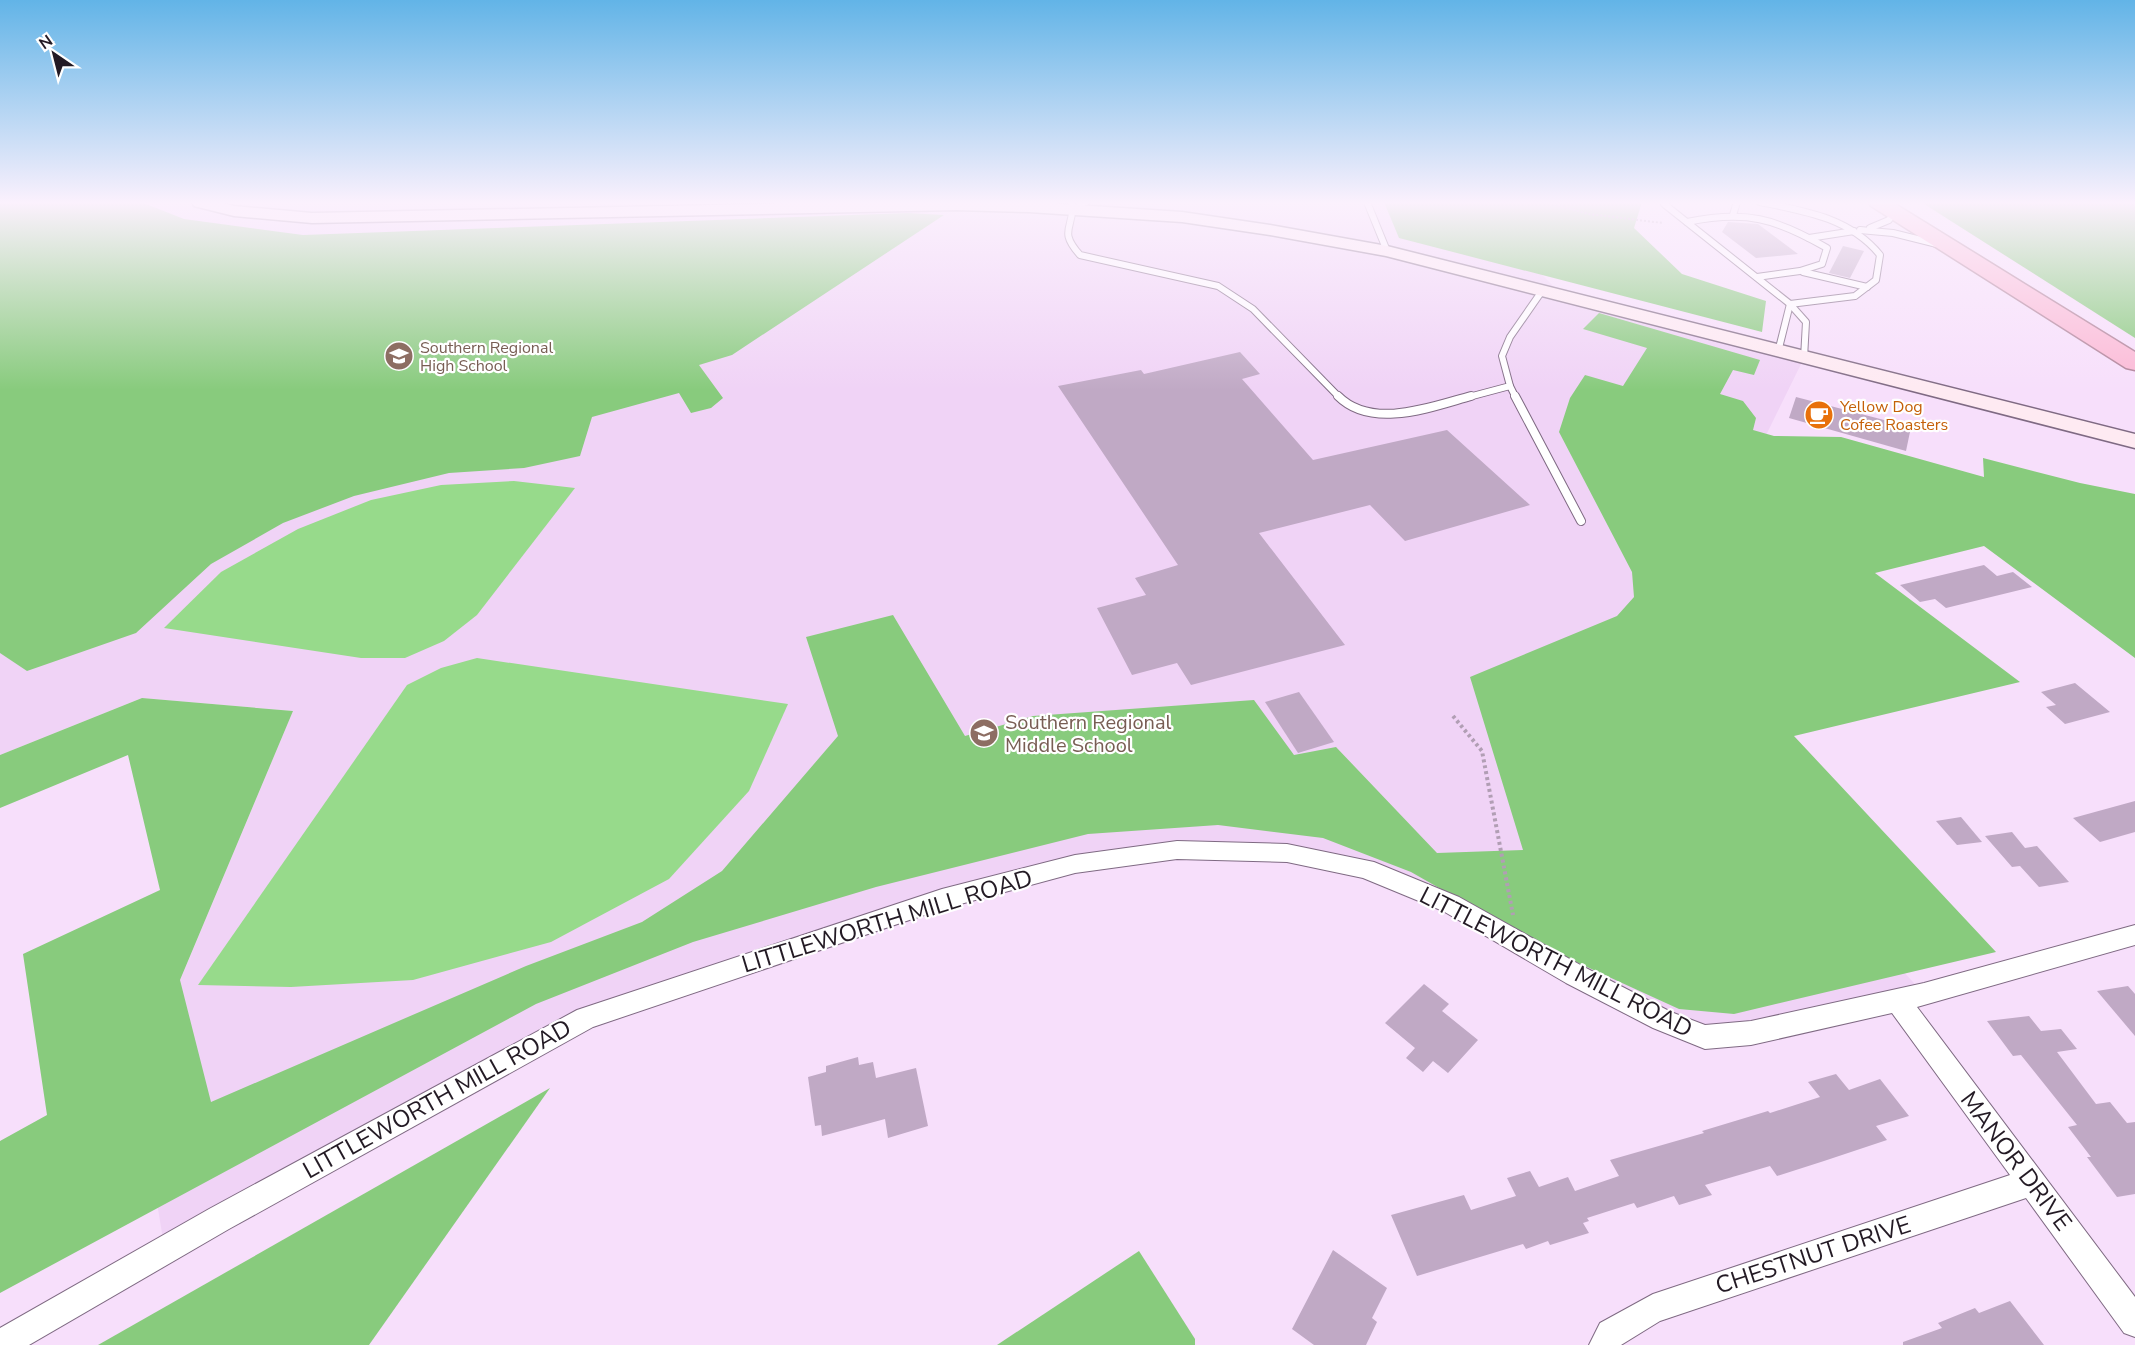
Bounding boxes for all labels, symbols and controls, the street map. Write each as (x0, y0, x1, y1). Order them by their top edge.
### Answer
north arrow (24, 24, 84, 84)
text: N (35, 30, 57, 55)
place label: Southern Regional High School (420, 337, 553, 377)
school or university icon: Southern Regional High School (383, 340, 415, 372)
place label: Yellow Dog Cofee Roasters (1839, 396, 1948, 436)
cafe icon: Yellow Dog Cofee Roasters (1803, 399, 1835, 431)
place label: Southern Regional Middle School (1005, 709, 1172, 759)
school or university icon: Southern Regional Middle School (968, 717, 1000, 749)
street label: LITTLEWORTH MILL ROAD (738, 861, 1036, 981)
street label: LITTLEWORTH MILL ROAD (1414, 879, 1698, 1045)
street label: LITTLEWORTH MILL ROAD (297, 1012, 577, 1186)
street label: MANOR DRIVE (1953, 1085, 2079, 1237)
street label: CHESTNUT DRIVE (1711, 1208, 1915, 1302)

